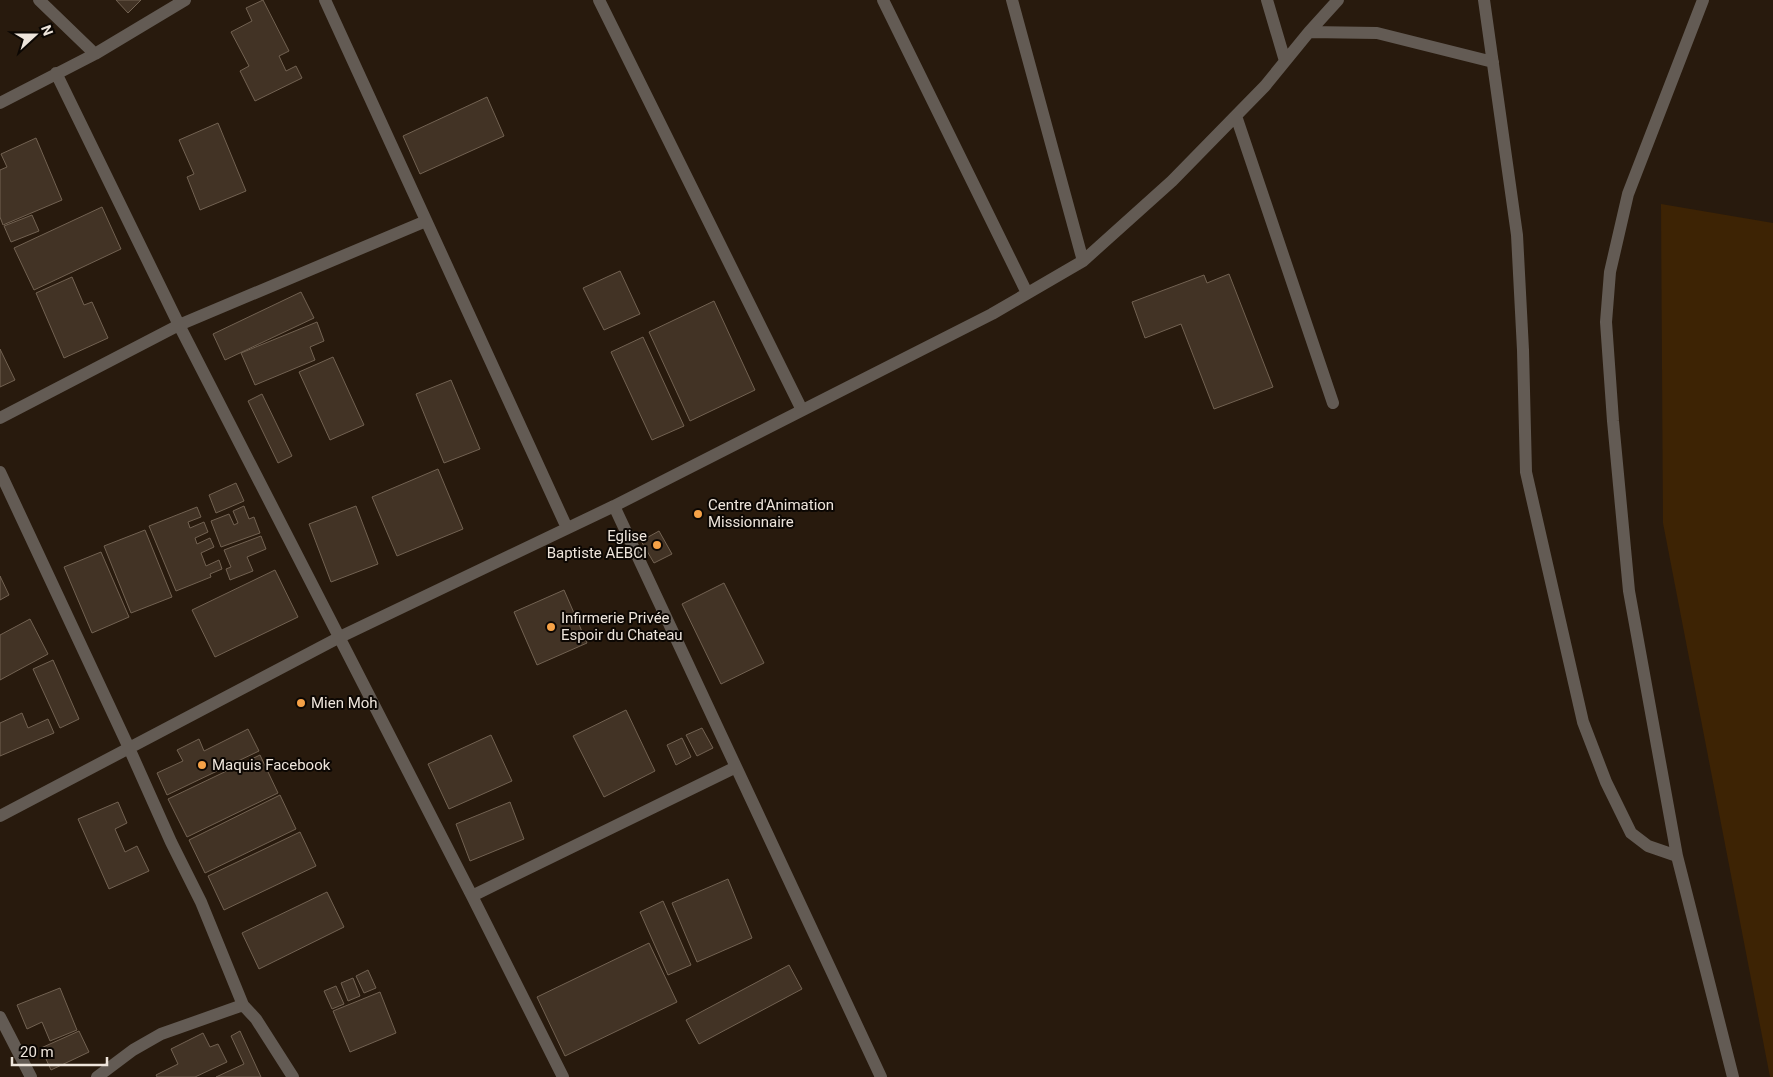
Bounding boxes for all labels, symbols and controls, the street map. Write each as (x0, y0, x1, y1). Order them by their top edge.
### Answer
north arrow (10, 10, 60, 60)
text: N (38, 23, 56, 38)
place label: Centre d'Animation Missionnaire (708, 496, 834, 531)
marker: Centre d'Animation Missionnaire (692, 508, 704, 520)
place label: Eglise Baptiste AEBCI (547, 527, 647, 562)
marker: Eglise Baptiste AEBCI (651, 539, 663, 551)
place label: Infirmerie Privée Espoir du Chateau (561, 609, 683, 644)
marker: Infirmerie Privée Espoir du Chateau (545, 621, 557, 633)
place label: Mien Moh (311, 694, 378, 712)
marker: Mien Moh (295, 697, 307, 709)
place label: Maquis Facebook (212, 756, 331, 774)
marker: Maquis Facebook (196, 759, 208, 771)
scale bar (12, 1034, 108, 1066)
text: 20 m (20, 1043, 54, 1061)

